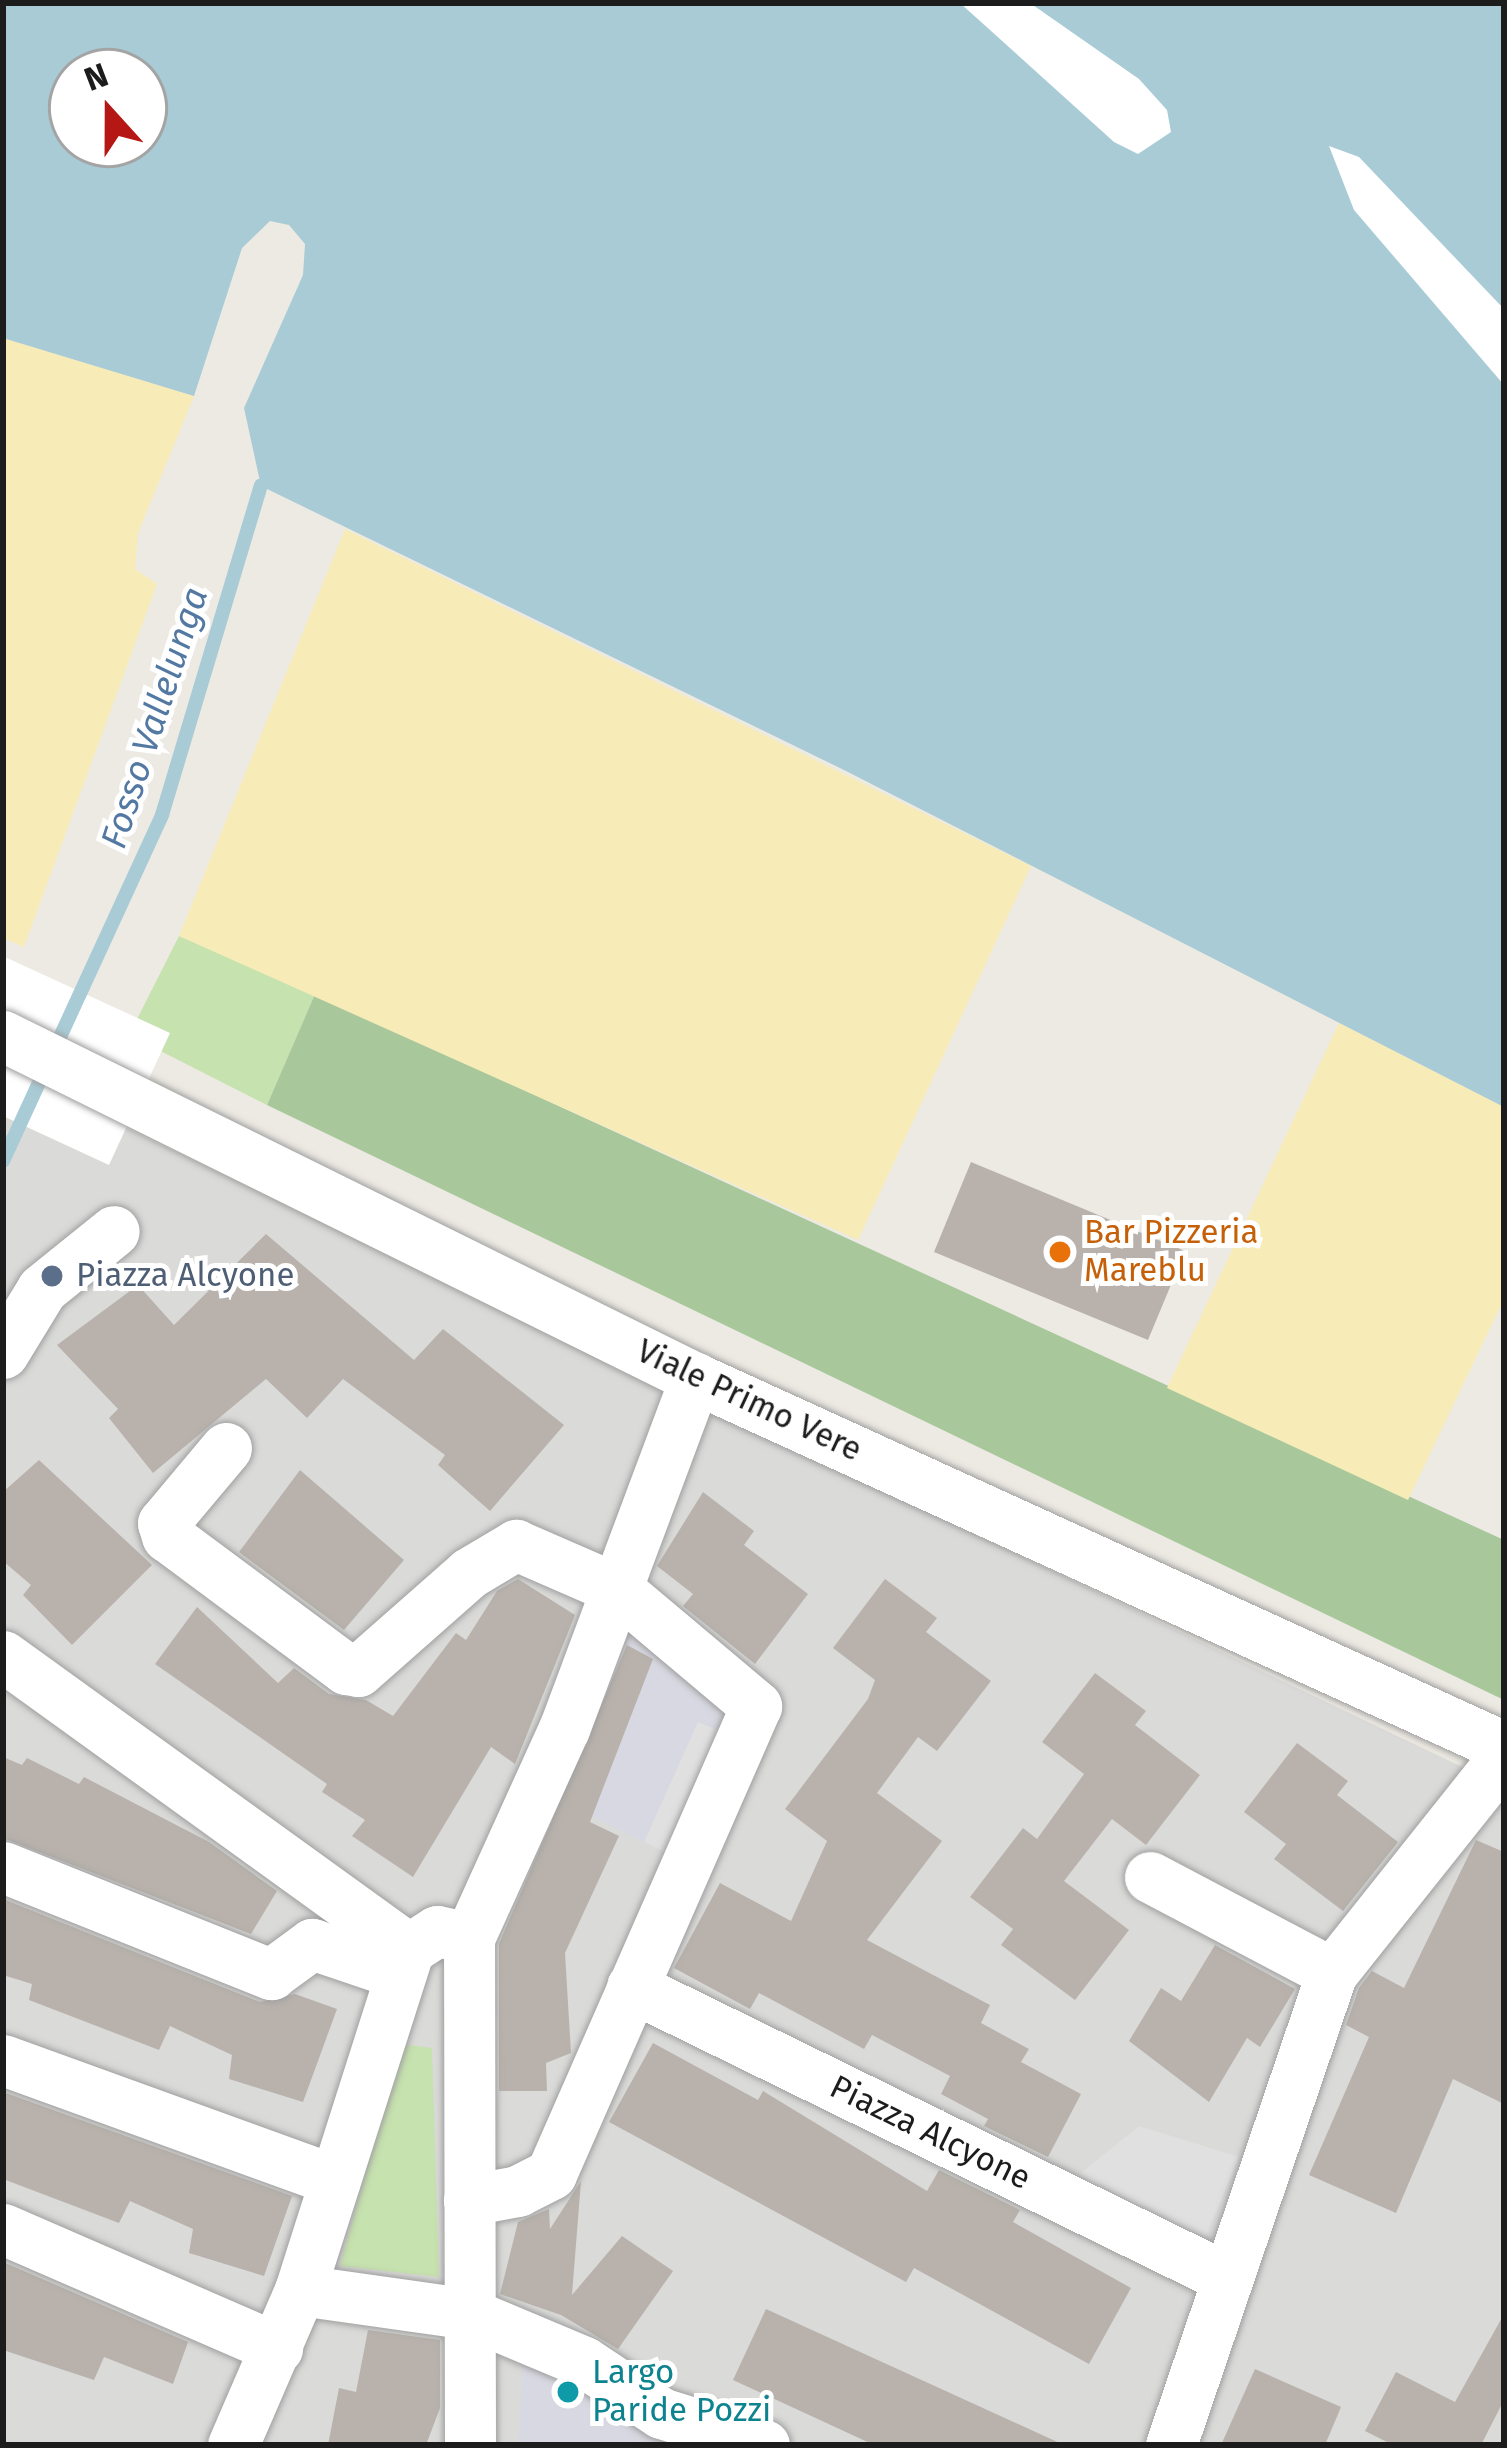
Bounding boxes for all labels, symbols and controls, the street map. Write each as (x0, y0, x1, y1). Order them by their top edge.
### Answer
north arrow (48, 48, 168, 168)
text: N (79, 55, 114, 100)
water label: Fosso Vallelunga (92, 582, 218, 854)
place label: Bar Pizzeria Mareblu (1084, 1213, 1259, 1291)
marker: Bar Pizzeria Mareblu (1047, 1239, 1073, 1265)
place label: Piazza Alcyone (76, 1256, 294, 1296)
marker: Piazza Alcyone (39, 1263, 65, 1289)
street label: Viale Primo Vere (630, 1332, 868, 1470)
street label: Piazza Alcyone (823, 2067, 1037, 2199)
place label: Largo Paride Pozzi (592, 2353, 771, 2431)
marker: Largo Paride Pozzi (555, 2379, 581, 2405)

